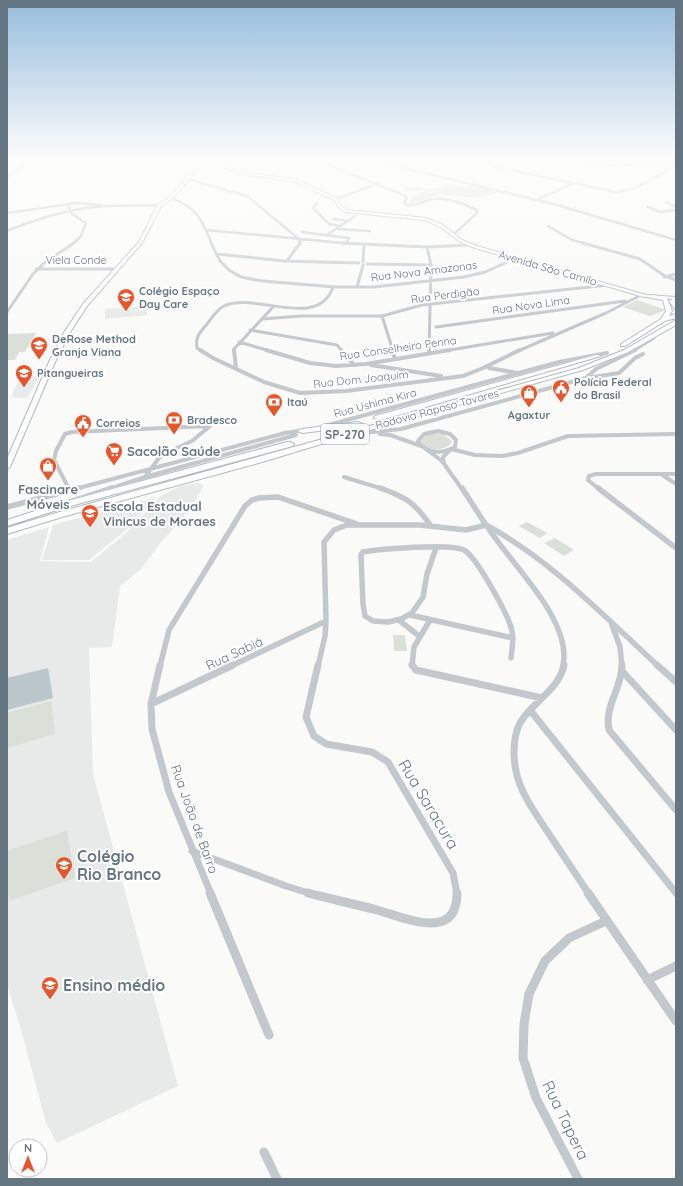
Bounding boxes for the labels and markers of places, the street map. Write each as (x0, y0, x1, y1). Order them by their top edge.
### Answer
place label: Colégio Espaço Day Care (139, 284, 220, 311)
school or university icon: Colégio Espaço Day Care (116, 287, 136, 312)
place label: DeRose Method Granja Viana (52, 332, 136, 359)
school or university icon: DeRose Method Granja Viana (29, 335, 49, 360)
school or university icon: Pitangueiras (14, 363, 34, 388)
place label: Pitangueiras (37, 366, 104, 380)
place label: Polícia Federal do Brasil (574, 375, 652, 402)
public building icon: Polícia Federal do Brasil (551, 378, 571, 403)
shop icon: Agaxtur (519, 383, 539, 408)
bank icon: Itaú (264, 392, 284, 417)
place label: Itaú (287, 395, 308, 409)
place label: Agaxtur (508, 408, 550, 422)
bank icon: Bradesco (164, 410, 184, 435)
public building icon: Correios (73, 413, 93, 438)
place label: Bradesco (187, 413, 237, 427)
place label: Correios (96, 416, 140, 430)
supermarket icon: Sacolão Saúde (104, 441, 124, 466)
place label: Sacolão Saúde (127, 443, 221, 459)
shop icon: Fascinare Móveis (38, 456, 58, 481)
place label: Fascinare Móveis (18, 481, 78, 512)
place label: Escola Estadual Vinicus de Moraes (103, 498, 216, 529)
school or university icon: Escola Estadual Vinicus de Moraes (80, 503, 100, 528)
place label: Colégio Rio Branco (77, 846, 161, 884)
school or university icon: Colégio Rio Branco (54, 855, 74, 880)
school or university icon: Ensino médio (40, 975, 60, 1000)
place label: Ensino médio (63, 975, 165, 995)

